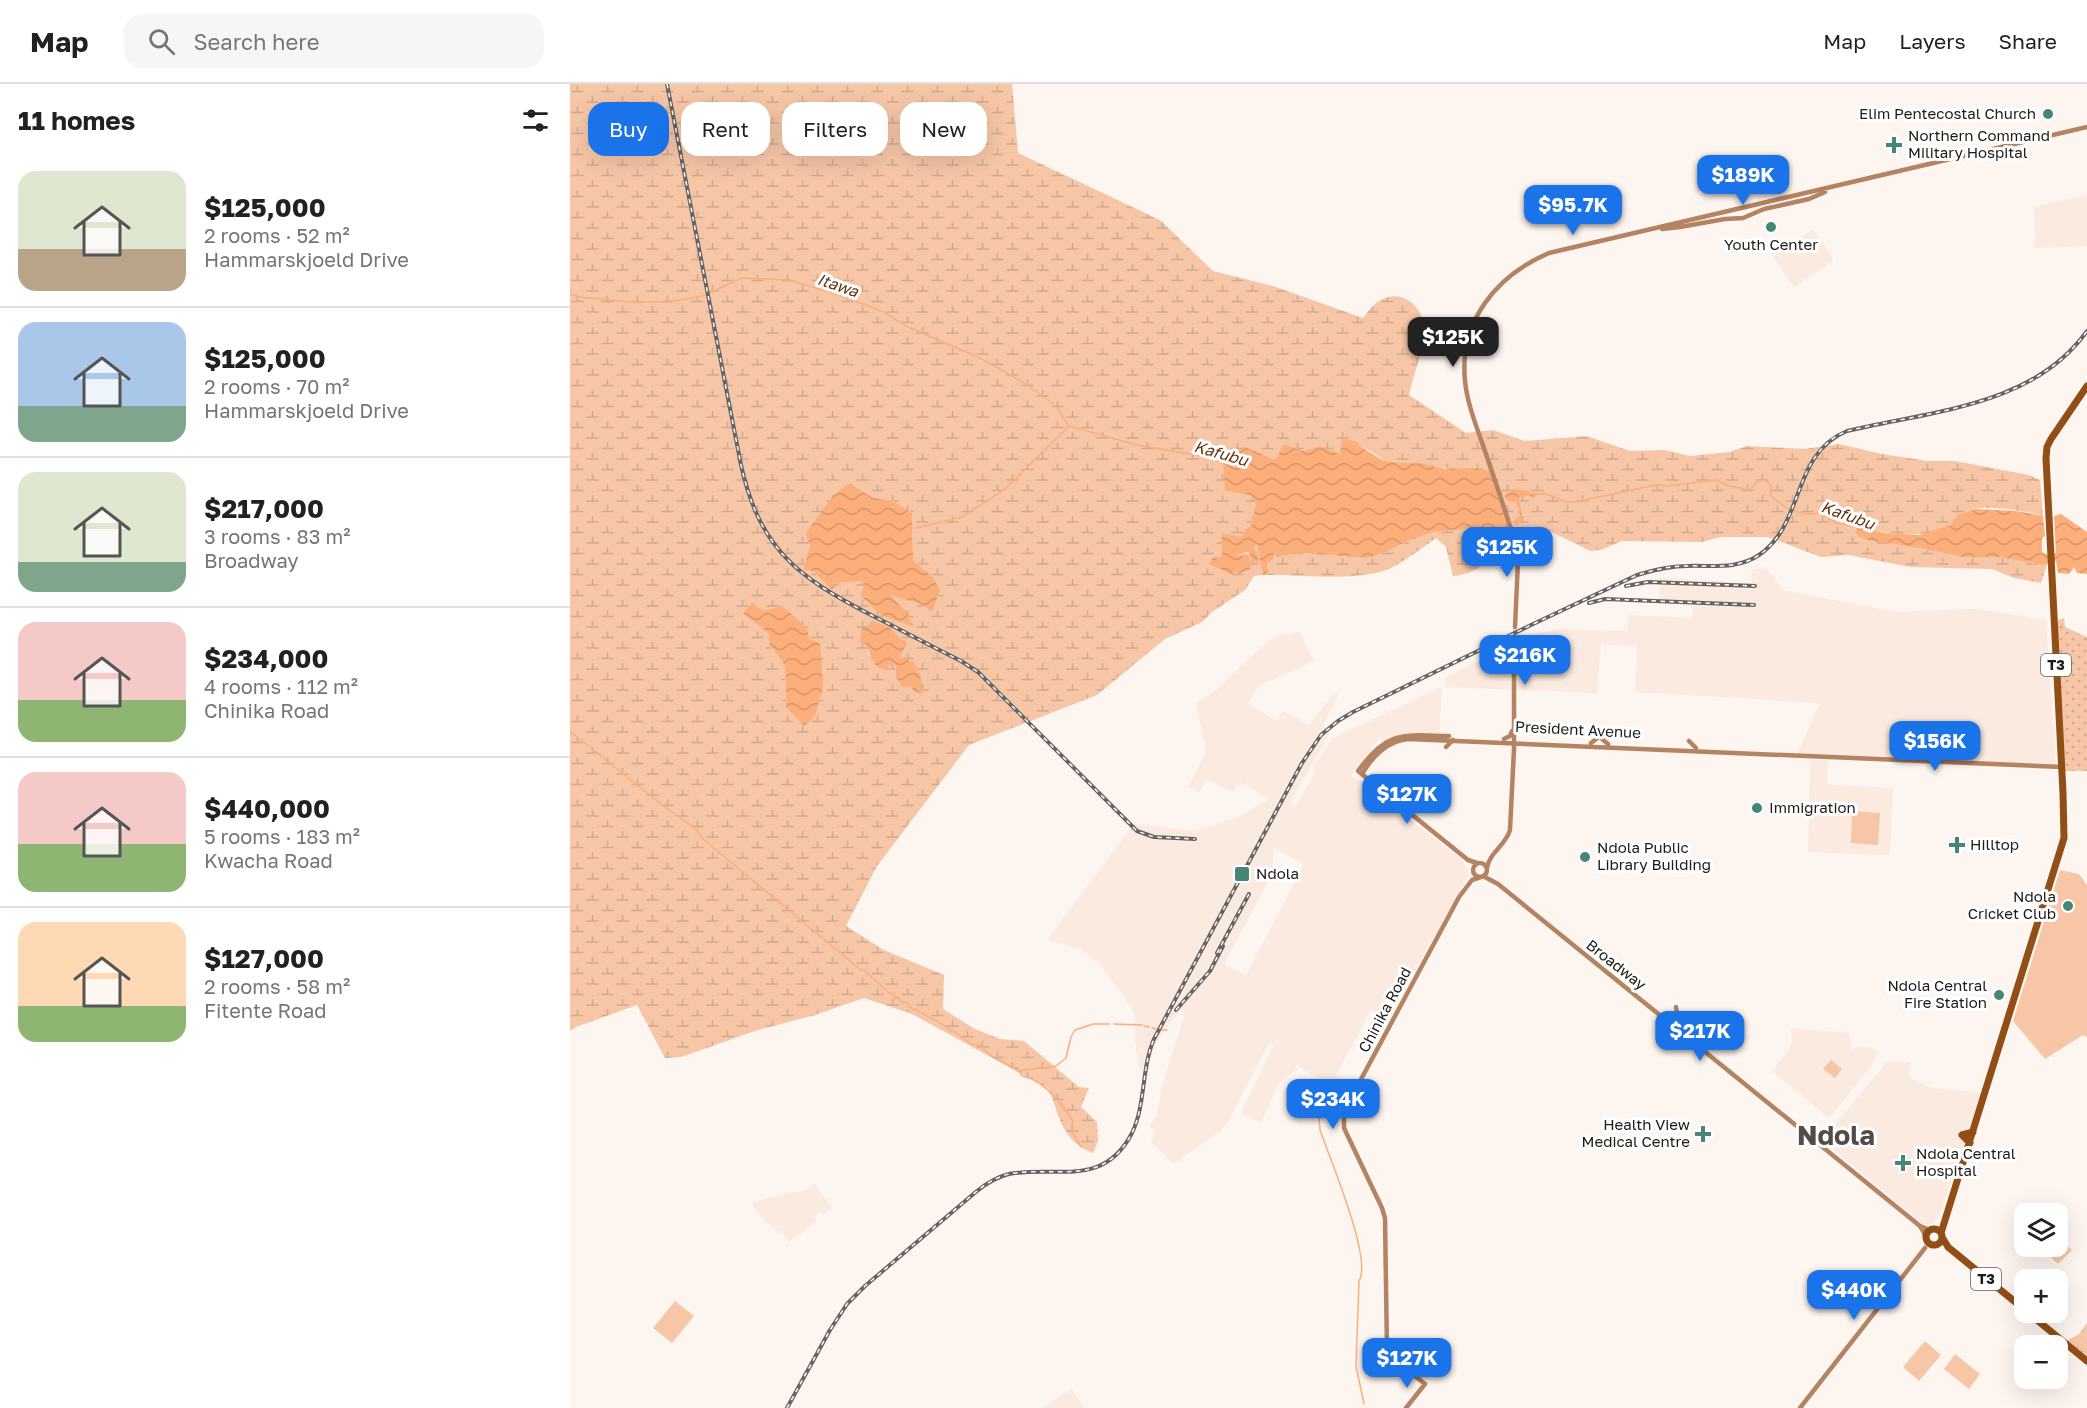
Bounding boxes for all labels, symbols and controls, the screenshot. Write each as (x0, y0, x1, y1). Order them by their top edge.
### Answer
search box (124, 14, 544, 68)
text: Map (30, 25, 88, 58)
icon: search (145, 25, 178, 58)
text: Search here (193, 28, 319, 55)
text: Map (1823, 28, 1866, 54)
text: Layers (1899, 28, 1966, 54)
text: Share (1999, 28, 2057, 54)
chip: Buy (588, 102, 669, 156)
chip: Rent (681, 102, 770, 156)
chip: Filters (782, 102, 888, 156)
chip: New (900, 102, 987, 156)
icon: filters (519, 104, 552, 137)
place label: Elim Pentecostal Church (1859, 104, 2036, 122)
text: 11 homes (18, 105, 135, 136)
marker: Elim Pentecostal Church (2041, 107, 2055, 121)
place label: Northern Command Military Hospital (1908, 126, 2050, 161)
marker: Northern Command Military Hospital (1885, 136, 1903, 154)
pin: $189K (1701, 155, 1785, 206)
text: $189K (1711, 162, 1775, 186)
pin: $95.7K (1524, 185, 1622, 236)
text: $125,000 (204, 192, 326, 223)
text: $95.7K (1538, 192, 1608, 216)
icon: home (66, 195, 138, 267)
marker: Youth Center (1764, 220, 1778, 234)
text: 2 rooms · 52 m² (204, 223, 350, 247)
place label: Youth Center (1724, 235, 1818, 253)
text: Hammarskjoeld Drive (204, 247, 409, 271)
water label: Itawa (815, 269, 862, 302)
pin: $125K (1411, 317, 1495, 368)
text: $125K (1422, 324, 1484, 348)
text: $125,000 (204, 343, 326, 374)
icon: home (66, 346, 138, 418)
text: 2 rooms · 70 m² (204, 374, 349, 398)
text: Hammarskjoeld Drive (204, 398, 409, 422)
water label: Kafubu (1192, 436, 1251, 471)
text: $217,000 (204, 493, 324, 524)
icon: home (66, 496, 138, 568)
water label: Kafubu (1819, 496, 1878, 534)
text: 3 rooms · 83 m² (204, 524, 350, 548)
pin: $125K (1465, 527, 1549, 578)
text: $125K (1476, 534, 1538, 558)
text: Broadway (204, 548, 299, 572)
pin: $216K (1483, 635, 1567, 686)
text: $216K (1493, 642, 1557, 666)
text: $234,000 (204, 643, 328, 674)
icon: home (66, 646, 138, 718)
road number: T3 (2041, 654, 2071, 676)
text: 4 rooms · 112 m² (204, 674, 358, 698)
text: Chinika Road (204, 698, 329, 722)
street label: President Avenue (1515, 717, 1642, 741)
pin: $156K (1893, 721, 1977, 772)
text: $156K (1903, 728, 1967, 752)
pin: $127K (1365, 774, 1449, 825)
text: $127K (1376, 781, 1438, 805)
text: $440,000 (204, 793, 330, 824)
icon: home (66, 796, 138, 868)
place label: Immigration (1769, 798, 1856, 816)
marker: Immigration (1750, 801, 1764, 815)
text: 5 rooms · 183 m² (204, 824, 360, 848)
place label: Hilltop (1970, 835, 2019, 853)
marker: Hilltop (1948, 836, 1966, 854)
place label: Ndola Public Library Building (1597, 838, 1711, 873)
text: Kwacha Road (204, 848, 333, 872)
marker: Ndola Public Library Building (1578, 850, 1592, 864)
place label: Ndola (1256, 864, 1299, 882)
marker: Ndola (1233, 865, 1251, 883)
place label: Ndola Cricket Club (1968, 887, 2056, 922)
marker: Ndola Cricket Club (2061, 899, 2075, 913)
street label: Broadway (1583, 935, 1651, 993)
text: $127,000 (204, 943, 324, 974)
icon: home (66, 946, 138, 1018)
street label: Chinika Road (1354, 964, 1414, 1055)
text: 2 rooms · 58 m² (204, 974, 350, 998)
place label: Ndola Central Fire Station (1887, 976, 1987, 1011)
marker: Ndola Central Fire Station (1992, 988, 2006, 1002)
text: Fitente Road (204, 998, 327, 1022)
pin: $217K (1658, 1011, 1742, 1062)
text: $217K (1669, 1018, 1731, 1042)
pin: $234K (1291, 1079, 1375, 1130)
text: $234K (1301, 1086, 1365, 1110)
place label: Health View Medical Centre (1582, 1115, 1690, 1150)
district label: Ndola (1797, 1119, 1875, 1151)
marker: Health View Medical Centre (1694, 1125, 1712, 1143)
place label: Ndola Central Hospital (1916, 1144, 2016, 1179)
marker: Ndola Central Hospital (1894, 1154, 1912, 1172)
map controls (2014, 1203, 2068, 1389)
button: layers (2014, 1203, 2068, 1257)
road number: T3 (1971, 1268, 2001, 1290)
button: + (2014, 1269, 2068, 1323)
pin: $440K (1812, 1270, 1896, 1321)
text: $440K (1821, 1277, 1887, 1301)
button: − (2014, 1335, 2068, 1389)
pin: $127K (1365, 1338, 1449, 1389)
text: $127K (1376, 1345, 1438, 1369)

